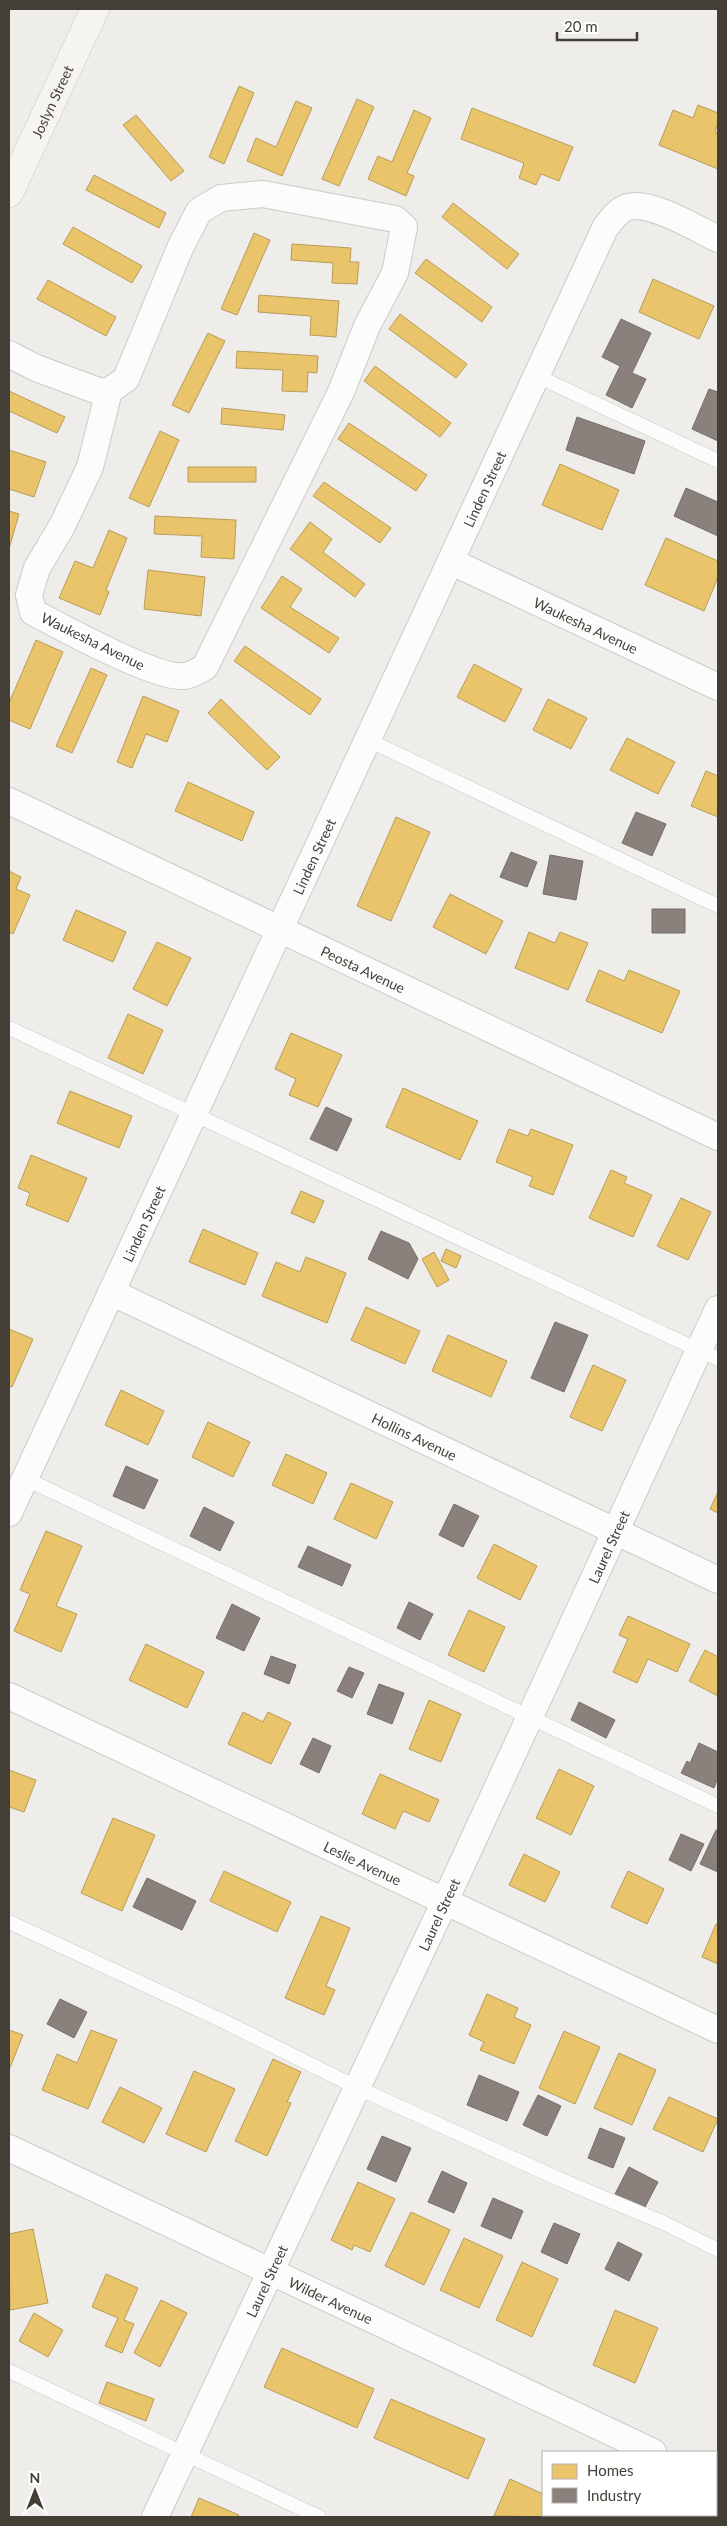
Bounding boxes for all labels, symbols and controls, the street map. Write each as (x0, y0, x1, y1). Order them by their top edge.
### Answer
scale bar (557, 10, 637, 42)
text: 20 m (564, 17, 598, 35)
street label: Joslyn Street (27, 62, 76, 141)
street label: Linden Street (459, 448, 509, 530)
street label: Waukesha Avenue (531, 593, 641, 657)
street label: Waukesha Avenue (39, 609, 147, 673)
street label: Linden Street (289, 815, 339, 897)
street label: Peosta Avenue (318, 942, 408, 996)
street label: Linden Street (118, 1183, 168, 1264)
street label: Hollins Avenue (369, 1409, 460, 1463)
street label: Laurel Street (584, 1508, 632, 1586)
street label: Leslie Avenue (321, 1837, 404, 1888)
street label: Laurel Street (414, 1876, 463, 1953)
street label: Laurel Street (242, 2242, 290, 2320)
street label: Wilder Avenue (286, 2273, 376, 2327)
legend (542, 2451, 717, 2516)
text: Homes (587, 2461, 633, 2479)
north arrow (10, 2466, 60, 2516)
text: N (30, 2469, 40, 2486)
text: Industry (587, 2486, 642, 2504)

